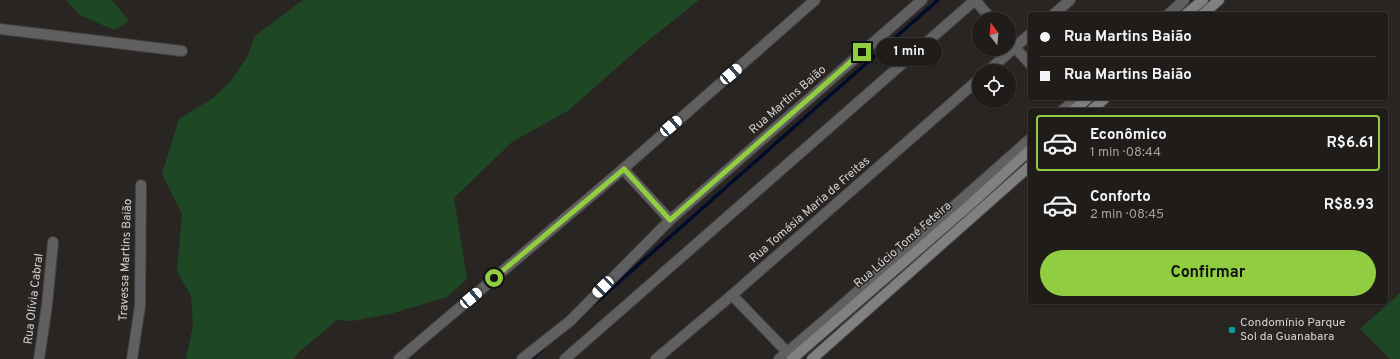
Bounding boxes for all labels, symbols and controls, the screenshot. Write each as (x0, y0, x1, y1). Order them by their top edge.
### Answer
north arrow (972, 12, 1016, 56)
map controls (972, 12, 1016, 108)
text: Rua Martins Baião (1064, 28, 1192, 47)
callout: 1 min (876, 38, 942, 66)
route end (853, 43, 871, 61)
text: 1 min (893, 44, 925, 60)
car (718, 62, 744, 86)
street label: Rua Martins Baião (746, 62, 830, 138)
button: locate (972, 64, 1016, 108)
text: Rua Martins Baião (1064, 66, 1192, 85)
car (658, 114, 684, 138)
icon: car (1042, 125, 1078, 161)
text: Econômico (1090, 126, 1167, 145)
text: R$6.61 (1327, 134, 1374, 153)
text: 1 min · 08:44 (1090, 145, 1161, 161)
street label: Rua Tomásia Maria de Freitas (746, 153, 874, 267)
icon: car (1042, 187, 1078, 223)
text: Conforto (1090, 188, 1151, 207)
text: R$8.93 (1324, 196, 1374, 215)
street label: Travessa Martins Baião (116, 198, 136, 322)
street label: Rua Lúcio Tomé Feteira (851, 198, 955, 292)
text: 2 min · 08:45 (1090, 207, 1164, 223)
button: Confirmar (1040, 250, 1376, 296)
street label: Rua Olívia Cabral (20, 253, 48, 345)
route start (485, 269, 503, 287)
car (590, 274, 616, 300)
car (458, 286, 484, 310)
place label: Condomínio Parque Sol da Guanabara (1240, 315, 1345, 345)
marker: Condomínio Parque Sol da Guanabara (1227, 325, 1237, 335)

